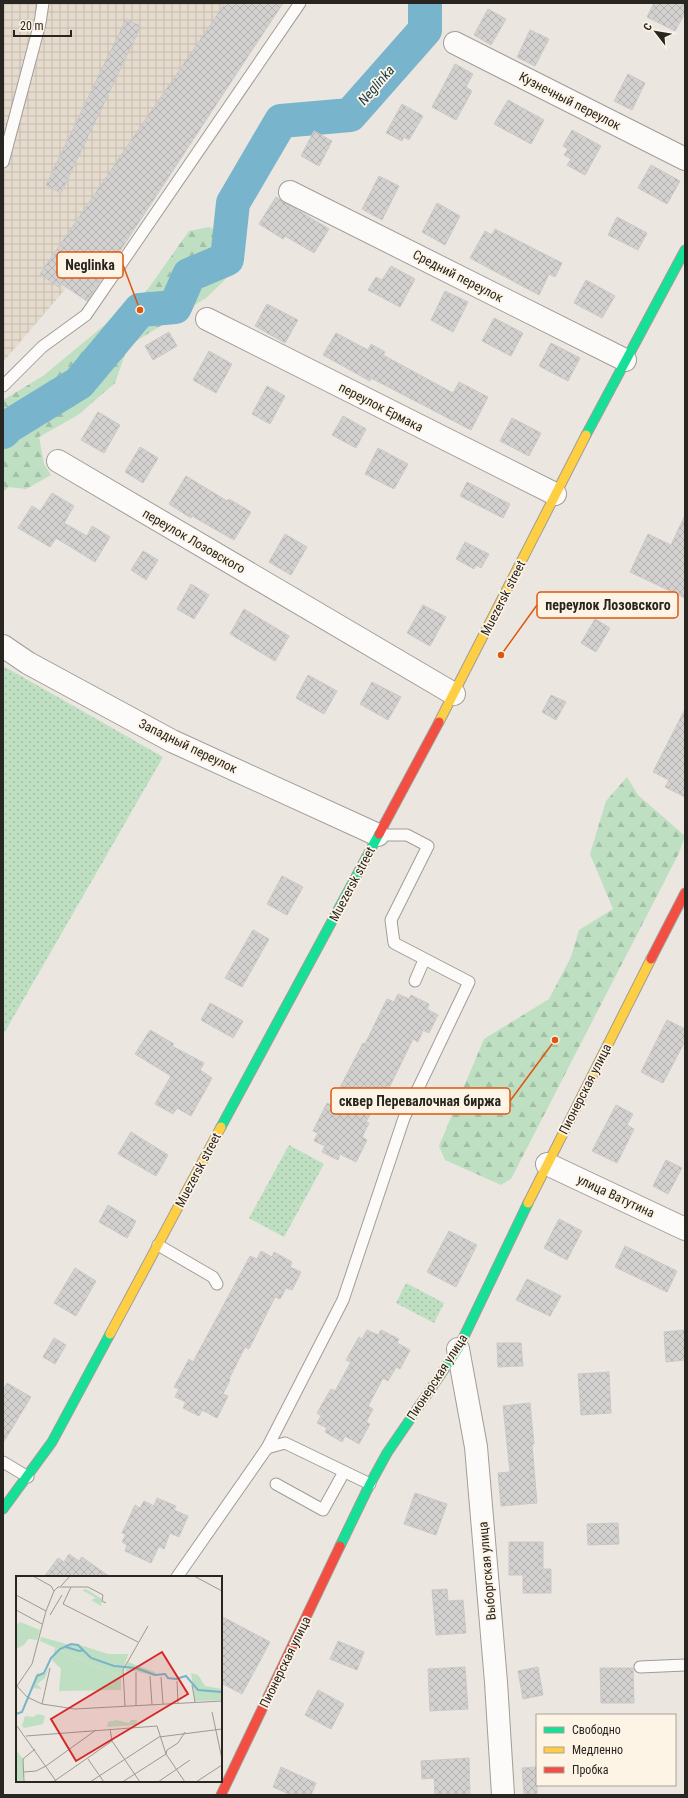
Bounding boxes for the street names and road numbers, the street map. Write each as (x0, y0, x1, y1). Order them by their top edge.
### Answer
street label: Кузнечный переулок (517, 69, 624, 133)
street label: Средний переулок (410, 247, 506, 306)
street label: переулок Ермака (336, 379, 426, 435)
street label: переулок Лозовского (140, 506, 248, 576)
street label: Muezersk street (478, 558, 528, 638)
street label: Западный переулок (136, 716, 240, 777)
street label: Muezersk street (326, 844, 378, 924)
street label: Пионерская улица (556, 1041, 614, 1137)
street label: Muezersk street (172, 1130, 224, 1210)
street label: улица Ватутина (575, 1172, 657, 1220)
street label: Пионерская улица (404, 1331, 470, 1423)
street label: Выборгская улица (475, 1521, 499, 1621)
street label: Пионерская улица (256, 1614, 314, 1710)

